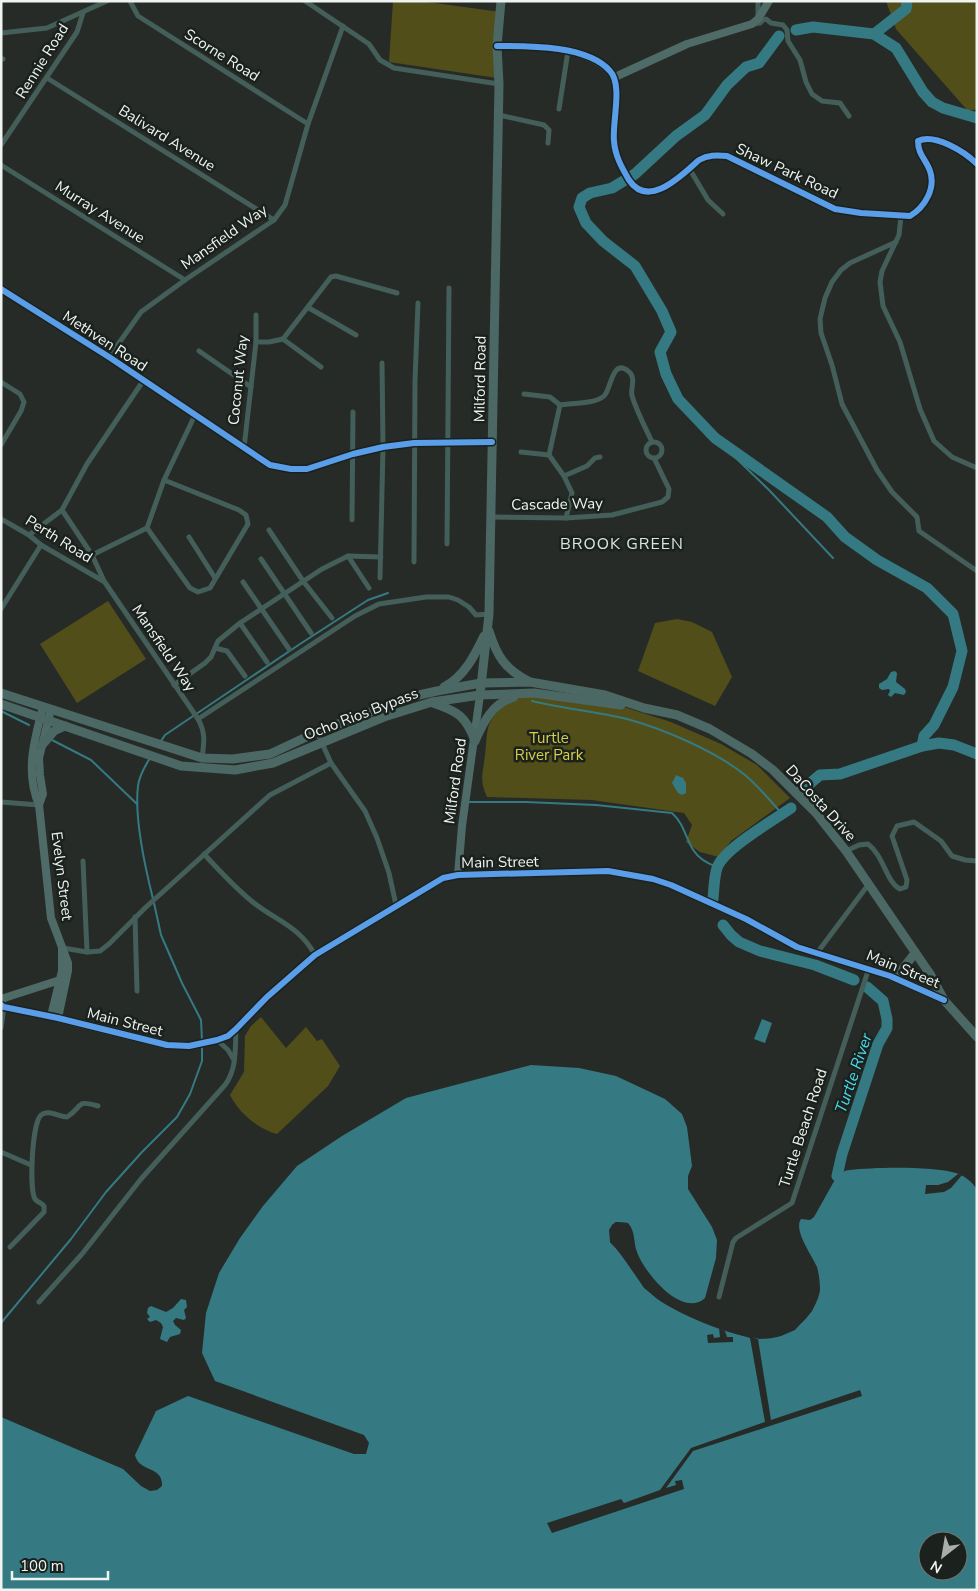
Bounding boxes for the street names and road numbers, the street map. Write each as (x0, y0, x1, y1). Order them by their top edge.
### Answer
street label: Rennie Road (11, 20, 73, 102)
street label: Scorne Road (181, 24, 263, 86)
street label: Balivard Avenue (115, 100, 219, 176)
street label: Shaw Park Road (733, 139, 841, 203)
street label: Murray Avenue (51, 176, 149, 248)
street label: Mansfield Way (177, 200, 271, 274)
street label: Methven Road (59, 306, 151, 376)
street label: Coconut Way (223, 334, 253, 426)
street label: Milford Road (469, 336, 491, 422)
street label: Cascade Way (511, 493, 603, 515)
street label: Perth Road (22, 511, 96, 567)
street label: Mansfield Way (127, 601, 201, 696)
street label: Ocho Rios Bypass (301, 683, 421, 745)
street label: Milford Road (439, 737, 471, 825)
street label: DaCosta Drive (781, 760, 861, 846)
street label: Evelyn Street (47, 830, 77, 922)
street label: Main Street (461, 851, 540, 873)
street label: Main Street (863, 945, 943, 993)
street label: Main Street (85, 1003, 166, 1041)
street label: Turtle Beach Road (774, 1066, 832, 1190)

